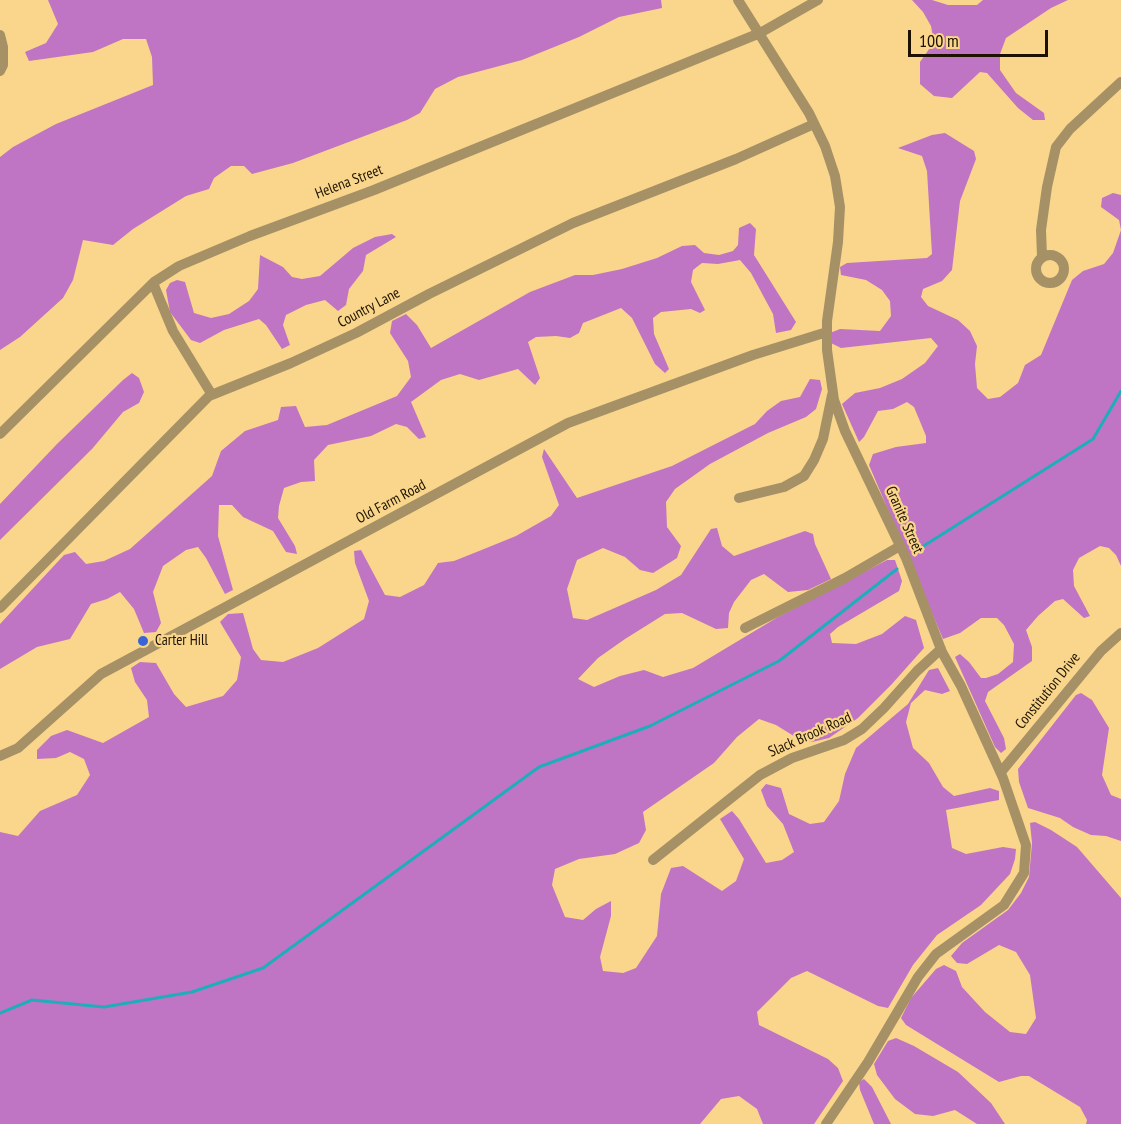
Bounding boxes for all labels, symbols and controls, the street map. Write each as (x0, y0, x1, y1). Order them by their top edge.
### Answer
scale bar (911, 18, 1050, 56)
text: 100 m (919, 29, 959, 52)
street label: Helena Street (313, 161, 385, 203)
street label: Country Lane (335, 284, 403, 332)
street label: Old Farm Road (353, 476, 429, 528)
street label: Granite Street (881, 484, 927, 556)
place label: Carter Hill (155, 632, 208, 650)
marker: Carter Hill (136, 634, 150, 648)
street label: Constitution Drive (1012, 649, 1084, 733)
street label: Slack Brook Road (766, 709, 854, 761)

